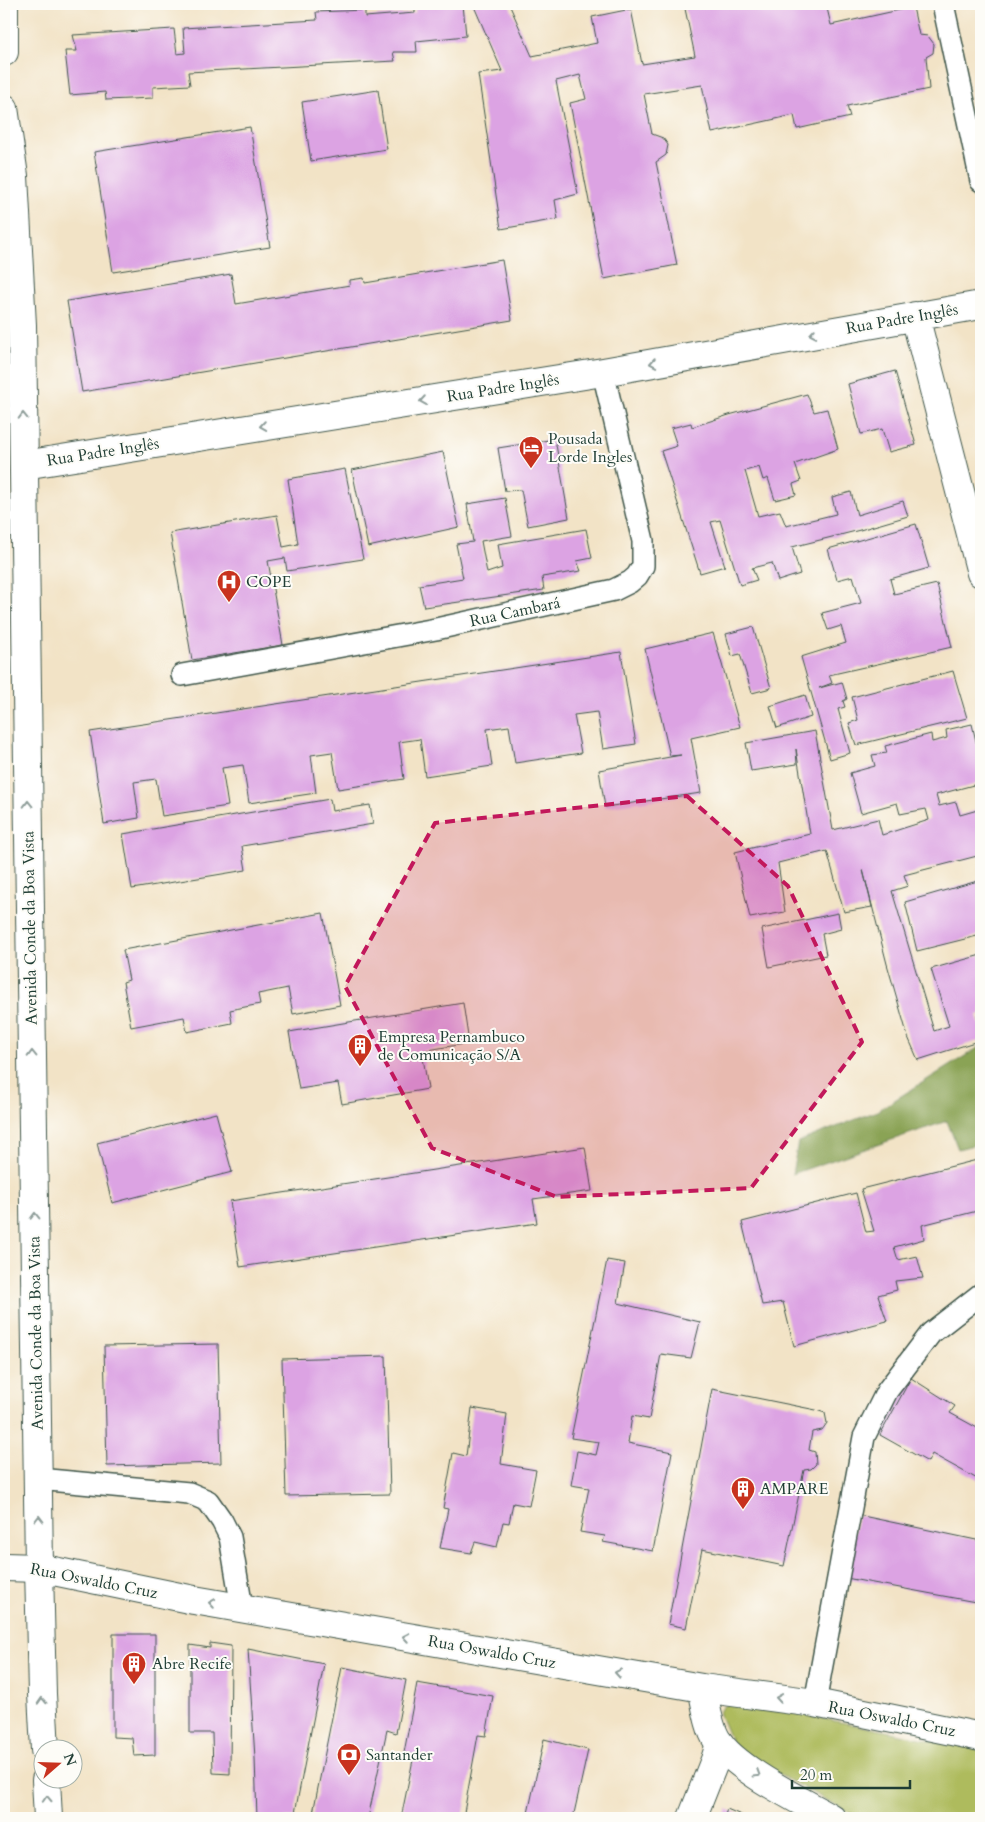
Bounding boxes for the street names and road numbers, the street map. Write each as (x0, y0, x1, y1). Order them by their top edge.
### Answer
street label: Rua Padre Inglês (844, 298, 960, 340)
street label: Rua Padre Inglês (445, 368, 561, 408)
street label: Rua Padre Inglês (45, 432, 161, 472)
street label: Rua Cambará (468, 592, 562, 632)
street label: Avenida Conde da Boa Vista (17, 831, 43, 1025)
street label: Avenida Conde da Boa Vista (23, 1236, 49, 1430)
street label: Rua Oswaldo Cruz (28, 1558, 160, 1604)
street label: Rua Oswaldo Cruz (426, 1630, 558, 1674)
street label: Rua Oswaldo Cruz (826, 1696, 958, 1742)

